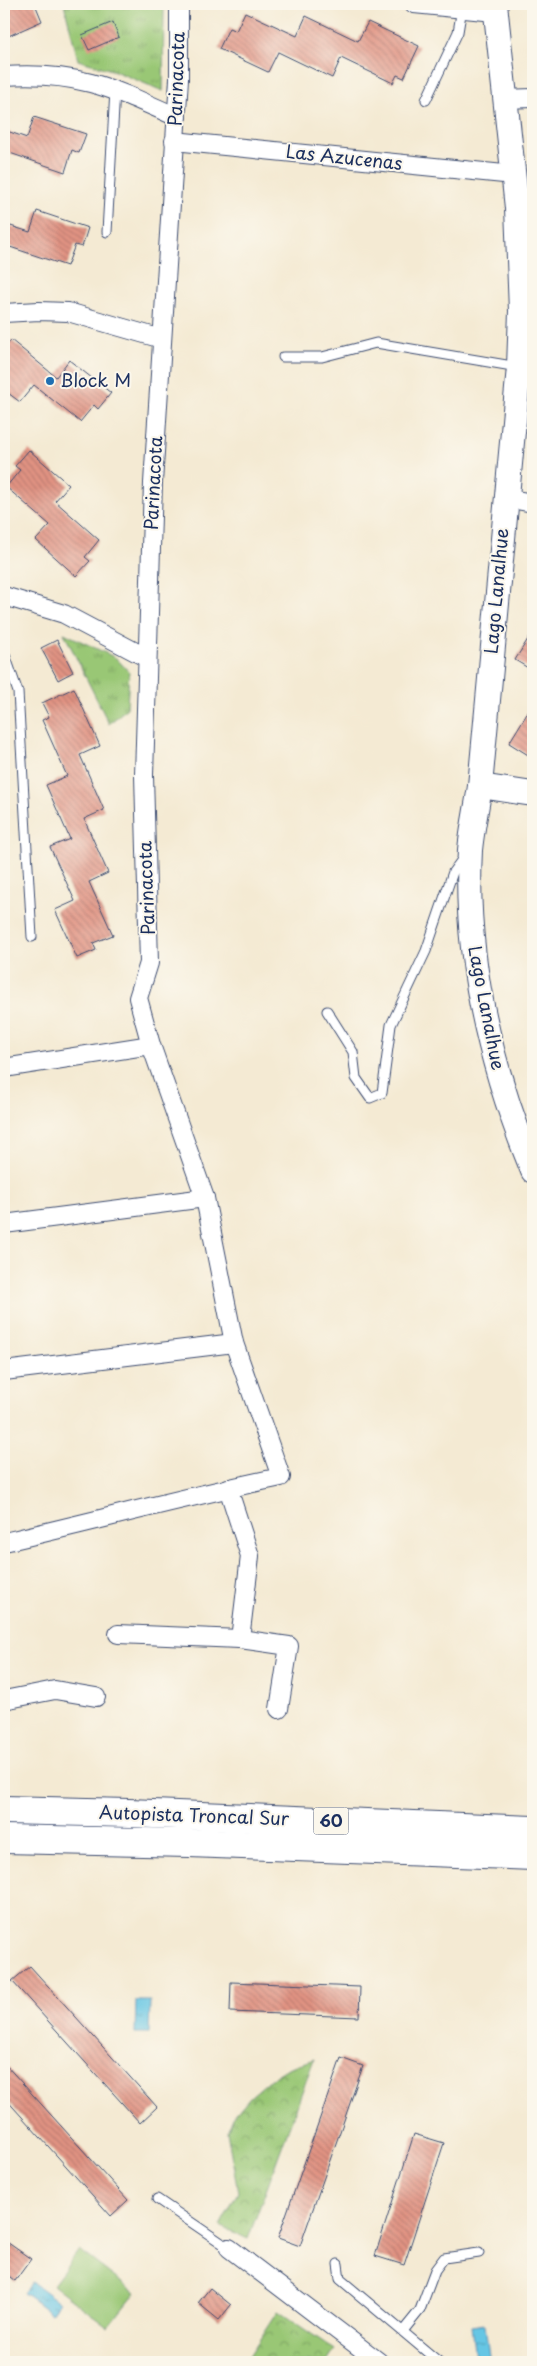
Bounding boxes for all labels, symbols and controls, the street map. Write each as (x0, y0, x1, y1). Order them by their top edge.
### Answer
street label: Parinacota (160, 31, 191, 126)
street label: Las Azucenas (285, 137, 404, 176)
place label: Block M (60, 366, 131, 393)
marker: Block M (44, 375, 56, 387)
street label: Parinacota (137, 434, 168, 531)
street label: Lago Lanalhue (477, 527, 514, 655)
street label: Parinacota (130, 840, 161, 936)
street label: Lago Lanalhue (462, 943, 513, 1072)
street label: Autopista Troncal Sur (99, 1798, 290, 1831)
road number: 60 (314, 1808, 348, 1834)

